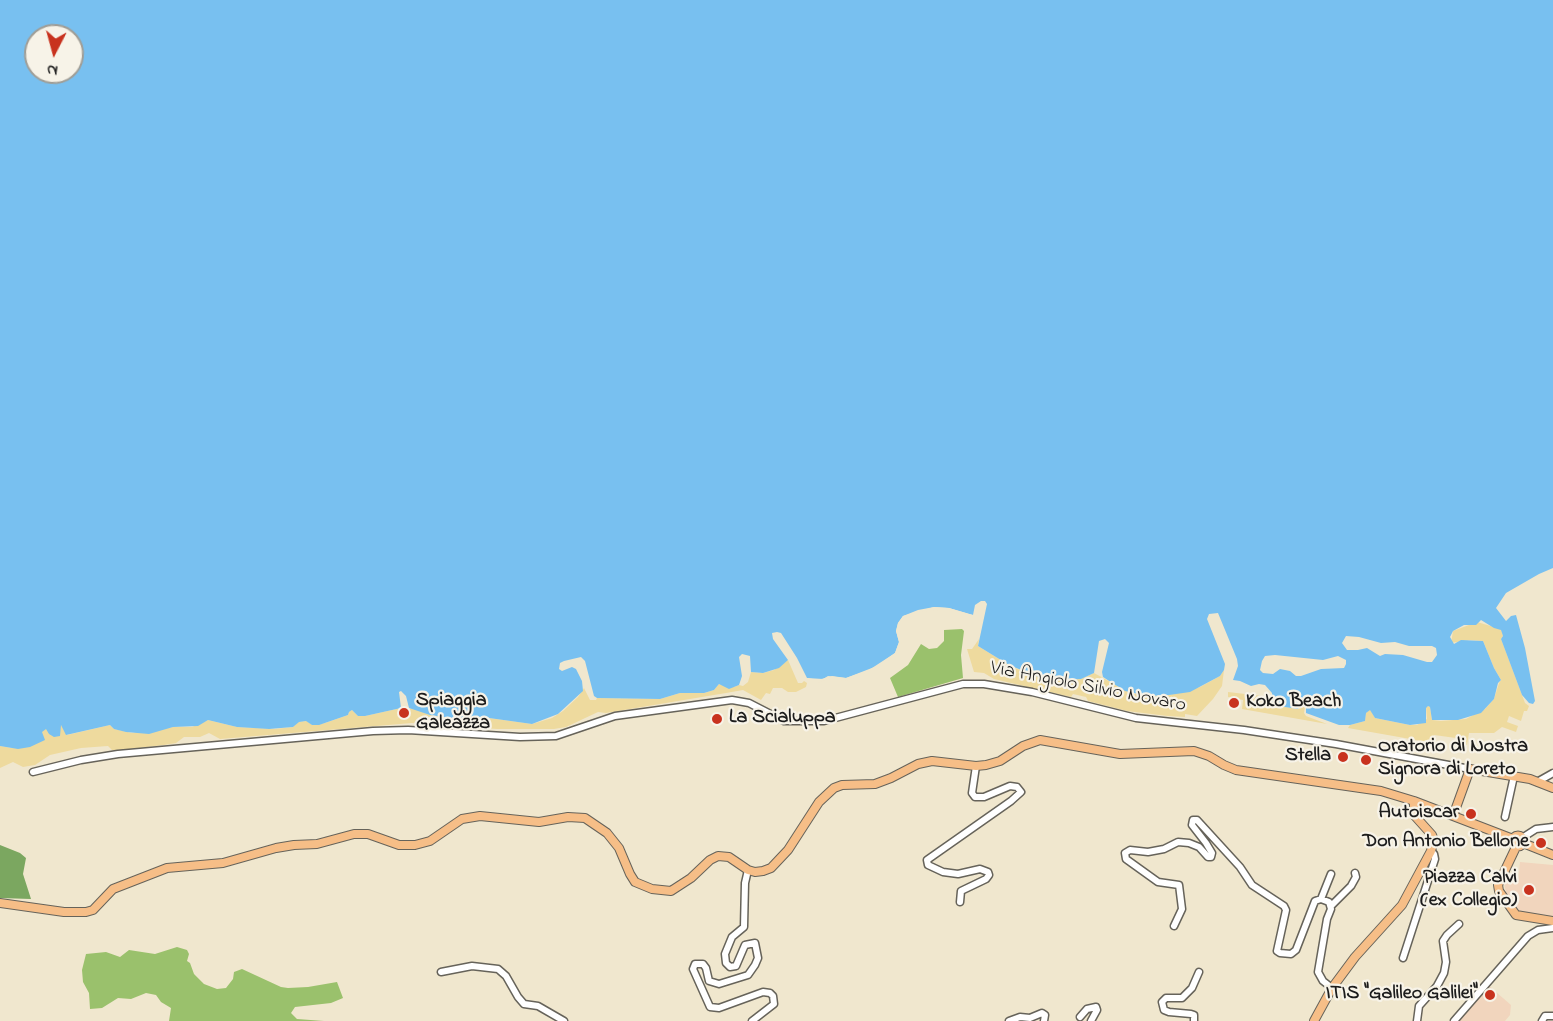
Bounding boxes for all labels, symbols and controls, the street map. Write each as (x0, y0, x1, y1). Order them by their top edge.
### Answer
north arrow (24, 24, 84, 84)
text: N (46, 57, 59, 82)
street label: Via Angiolo Silvio Novaro (988, 657, 1188, 719)
place label: Spiaggia Galeazza (416, 690, 490, 737)
place label: Koko Beach (1246, 691, 1341, 715)
marker: Koko Beach (1227, 696, 1241, 710)
marker: Spiaggia Galeazza (397, 706, 411, 720)
place label: La Scialuppa (729, 707, 836, 731)
marker: La Scialuppa (710, 712, 724, 726)
place label: Oratorio di Nostra Signora di Loreto (1378, 736, 1528, 783)
place label: Stella (1285, 745, 1331, 769)
marker: Stella (1336, 750, 1350, 764)
marker: Oratorio di Nostra Signora di Loreto (1359, 753, 1373, 767)
place label: Autoiscar (1379, 802, 1459, 826)
marker: Autoiscar (1464, 807, 1478, 821)
place label: Don Antonio Bellone (1363, 831, 1529, 855)
marker: Don Antonio Bellone (1534, 836, 1548, 850)
place label: Piazza Calvi (ex Collegio) (1420, 867, 1517, 914)
marker: Piazza Calvi (ex Collegio) (1522, 883, 1536, 897)
place label: ITIS "Galileo Galilei" (1326, 983, 1478, 1007)
marker: ITIS "Galileo Galilei" (1483, 988, 1497, 1002)

